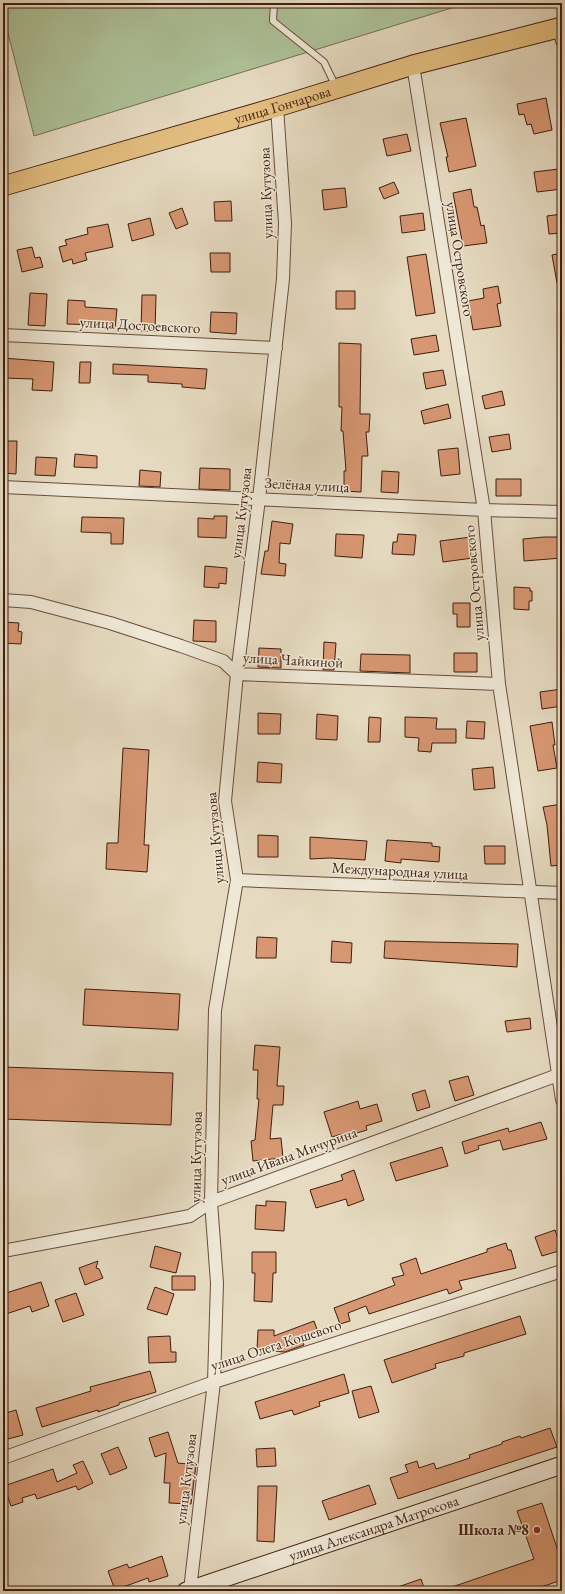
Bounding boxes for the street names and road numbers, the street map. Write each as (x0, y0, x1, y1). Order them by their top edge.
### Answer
street label: улица Гончарова (232, 81, 333, 128)
street label: улица Кутузова (254, 147, 277, 239)
street label: улица Островского (442, 200, 479, 318)
street label: улица Достоевского (79, 312, 201, 337)
street label: улица Кутузова (225, 466, 256, 560)
street label: Зелёная улица (264, 473, 350, 496)
street label: улица Островского (459, 524, 488, 642)
street label: улица Чайкиной (242, 647, 344, 672)
street label: улица Кутузова (201, 791, 228, 885)
street label: Международная улица (331, 857, 469, 884)
street label: улица Кутузова (185, 1111, 206, 1203)
street label: улица Ивана Мичурина (218, 1122, 359, 1189)
street label: улица Олега Кошевого (208, 1314, 344, 1375)
street label: улица Кутузова (170, 1432, 201, 1526)
street label: улица Александра Матросова (286, 1490, 461, 1565)

